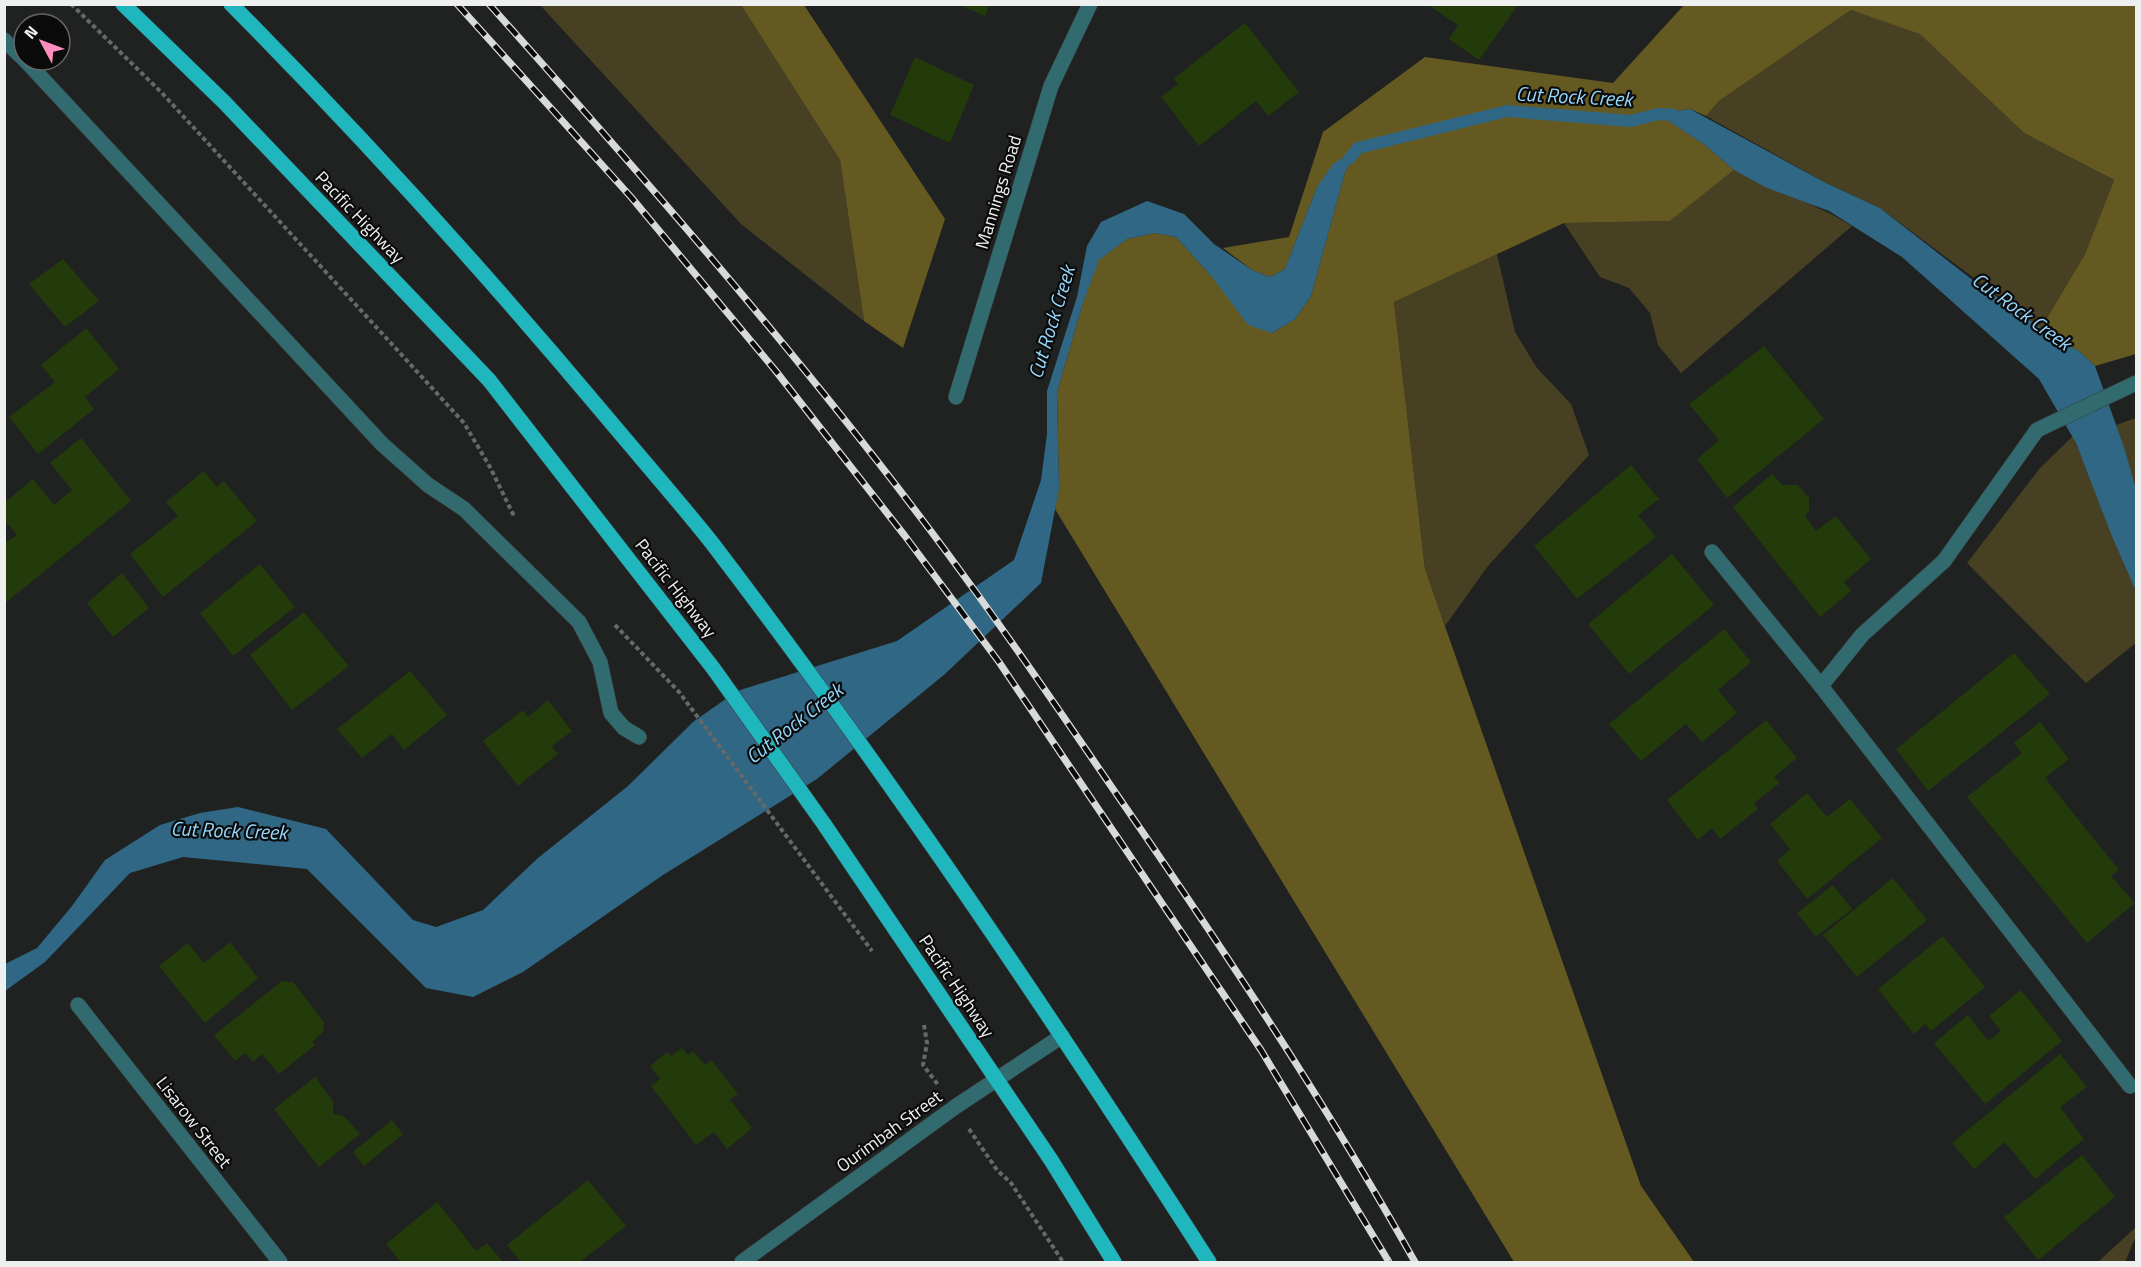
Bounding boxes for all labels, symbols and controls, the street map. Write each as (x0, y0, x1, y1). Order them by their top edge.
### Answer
north arrow (12, 12, 72, 72)
text: N (18, 20, 43, 44)
water label: Cut Rock Creek (1515, 77, 1635, 115)
street label: Mannings Road (968, 132, 1028, 252)
street label: Pacific Highway (309, 165, 411, 269)
water label: Cut Rock Creek (1019, 260, 1083, 382)
water label: Cut Rock Creek (1966, 264, 2080, 359)
street label: Pacific Highway (629, 533, 724, 644)
water label: Cut Rock Creek (739, 674, 851, 771)
water label: Cut Rock Creek (170, 812, 290, 848)
street label: Pacific Highway (912, 929, 1002, 1043)
street label: Lisarow Street (150, 1071, 239, 1174)
street label: Ourimbah Street (830, 1083, 948, 1179)

